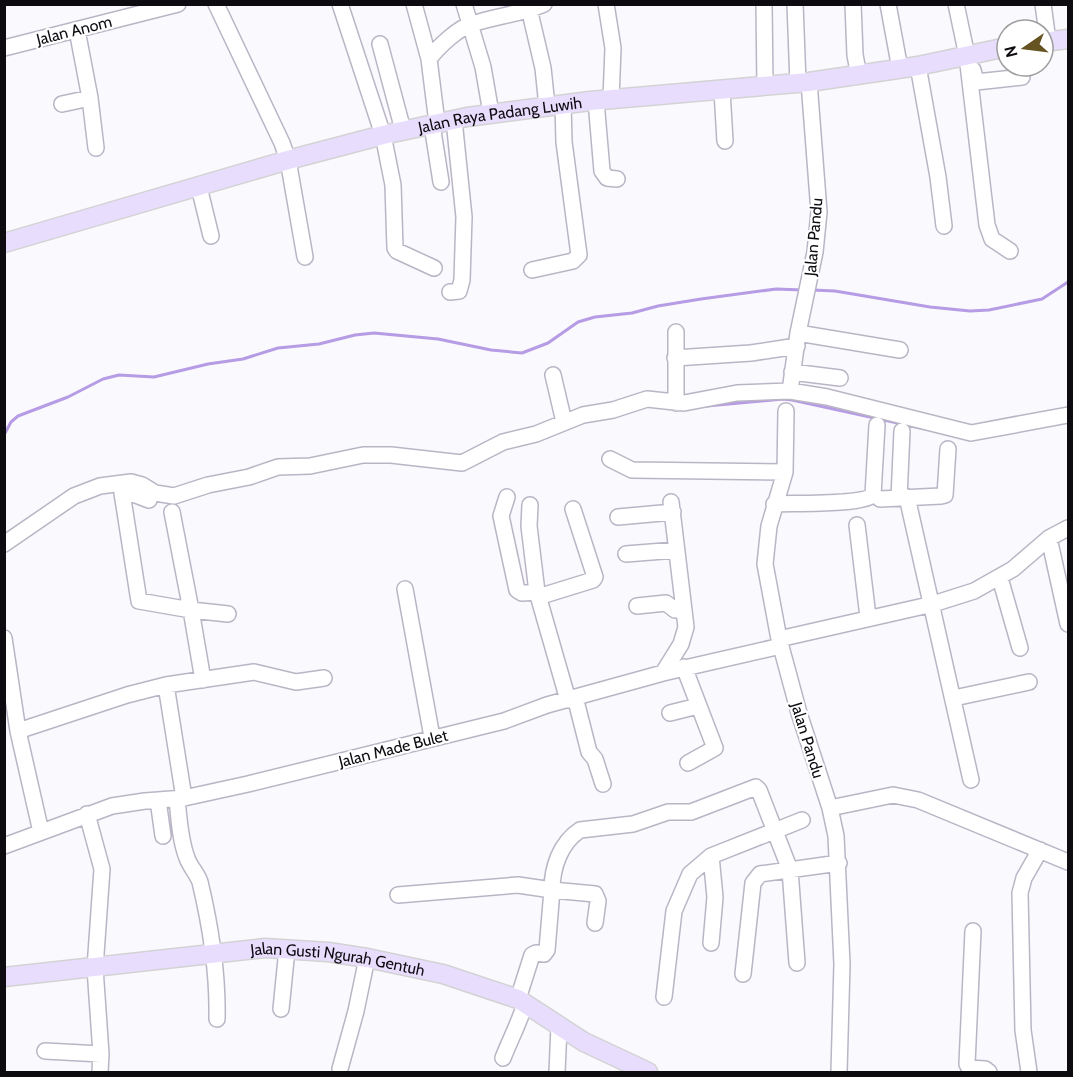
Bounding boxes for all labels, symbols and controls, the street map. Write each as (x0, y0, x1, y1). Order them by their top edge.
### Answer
street label: Jalan Anom (33, 12, 114, 49)
north arrow (995, 18, 1055, 78)
text: N (1000, 44, 1022, 59)
street label: Jalan Raya Padang Luwih (415, 93, 583, 137)
street label: Jalan Pandu (801, 197, 826, 278)
street label: Jalan Pandu (787, 699, 828, 780)
street label: Jalan Made Bulet (336, 726, 450, 771)
street label: Jalan Gusti Ngurah Gentuh (248, 939, 427, 980)

